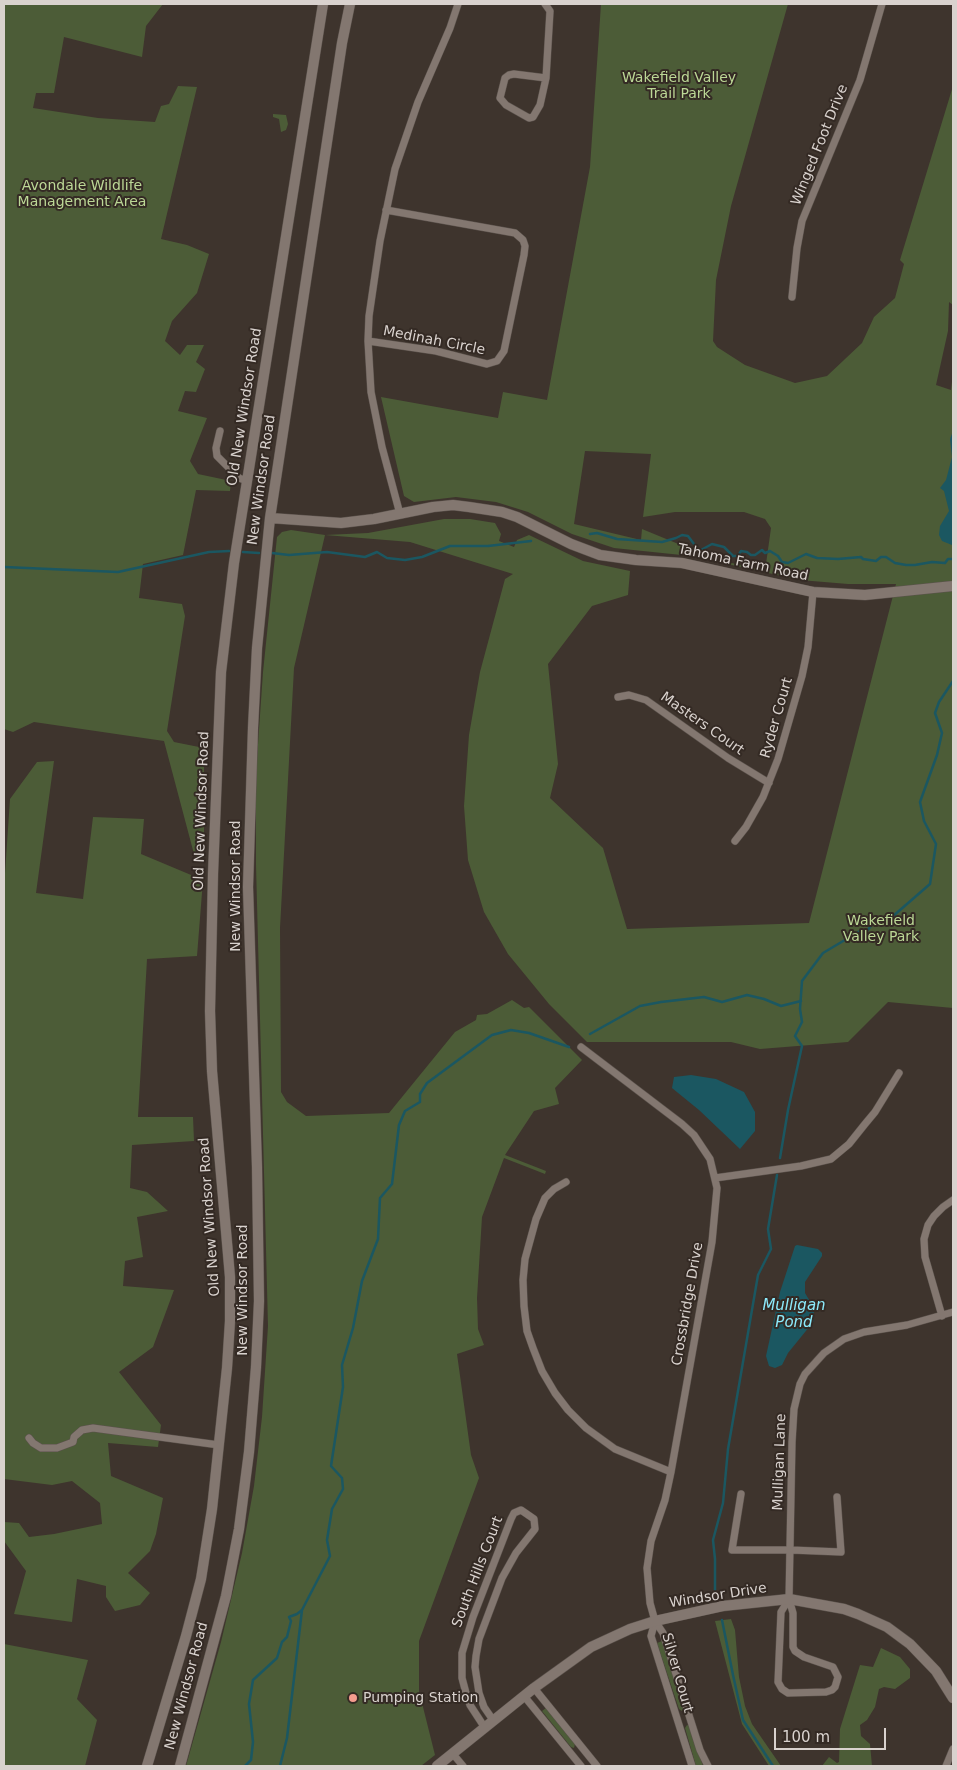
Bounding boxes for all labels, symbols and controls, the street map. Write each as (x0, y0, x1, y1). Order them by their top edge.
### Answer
park label: Wakefield Valley Trail Park (622, 70, 736, 102)
street label: Winged Foot Drive (788, 82, 852, 208)
park label: Avondale Wildlife Management Area (18, 178, 146, 210)
street label: Medinah Circle (382, 323, 486, 359)
street label: Old New Windsor Road (224, 327, 266, 487)
street label: New Windsor Road (245, 414, 279, 546)
street label: Tahoma Farm Road (676, 541, 810, 585)
street label: Ryder Court (757, 676, 797, 760)
street label: Masters Court (657, 689, 747, 759)
street label: Old New Windsor Road (191, 731, 213, 891)
street label: New Windsor Road (228, 820, 244, 952)
park label: Wakefield Valley Park (843, 913, 919, 946)
street label: Old New Windsor Road (196, 1137, 224, 1297)
street label: New Windsor Road (235, 1224, 251, 1356)
street label: Crossbridge Drive (669, 1241, 707, 1367)
water label: Mulligan Pond (762, 1297, 826, 1332)
street label: Mulligan Lane (770, 1413, 790, 1511)
street label: South Hills Court (449, 1514, 507, 1630)
street label: Windsor Drive (668, 1580, 768, 1612)
street label: New Windsor Road (162, 1620, 212, 1752)
street label: Silver Court (658, 1631, 696, 1715)
place label: Pumping Station (363, 1690, 478, 1706)
marker: Pumping Station (347, 1692, 359, 1704)
scale bar (777, 1718, 890, 1750)
text: 100 m (782, 1728, 830, 1746)

